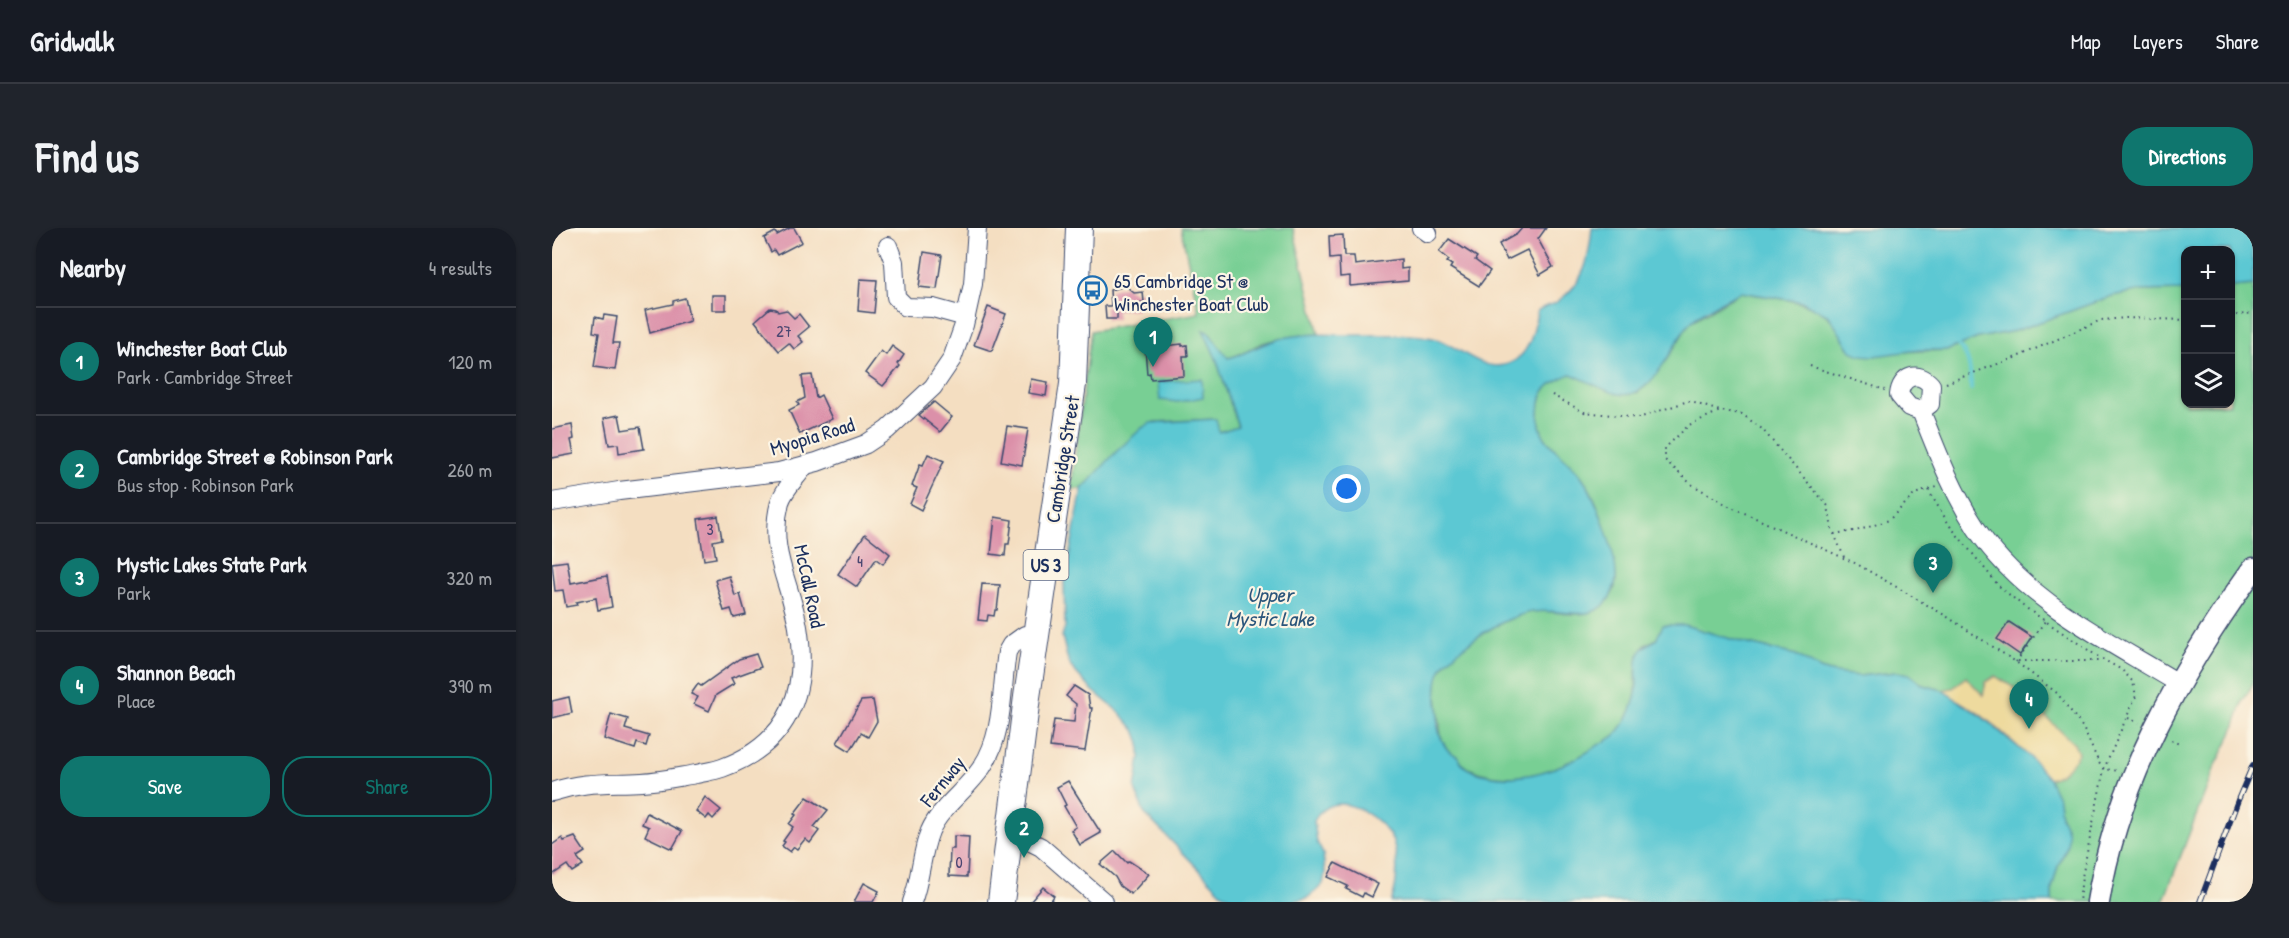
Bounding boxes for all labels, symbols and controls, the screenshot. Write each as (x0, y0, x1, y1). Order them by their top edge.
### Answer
text: Gridwalk (30, 22, 114, 60)
text: Map (2071, 27, 2100, 56)
text: Layers (2133, 27, 2183, 56)
text: Share (2216, 27, 2259, 56)
button: Directions (2122, 127, 2253, 186)
text: Find us (36, 128, 139, 185)
map controls (2181, 246, 2235, 408)
button: + (2181, 246, 2235, 300)
text: Nearby (60, 250, 126, 285)
text: 4 results (429, 254, 492, 281)
place label: 65 Cambridge St @ Winchester Boat Club (1114, 267, 1269, 317)
bus stop icon: 65 Cambridge St @ Winchester Boat Club (1077, 275, 1109, 307)
button: − (2181, 300, 2235, 354)
pin: 1 (1134, 318, 1172, 367)
house number: 27 (776, 320, 792, 342)
text: Winchester Boat Club (117, 333, 287, 363)
text: 1 (76, 348, 83, 375)
text: 120 m (448, 348, 492, 375)
button: layers (2181, 354, 2235, 408)
text: Park · Cambridge Street (117, 363, 292, 390)
street label: Cambridge Street (1039, 392, 1086, 525)
street label: Myopia Road (767, 410, 858, 462)
text: Cambridge Street @ Robinson Park (117, 441, 393, 471)
text: 2 (75, 456, 84, 483)
text: 260 m (448, 456, 492, 483)
text: Bus stop · Robinson Park (117, 471, 294, 498)
your location (1332, 474, 1361, 503)
house number: 3 (706, 518, 714, 540)
street label: McCall Road (788, 542, 832, 630)
pin: 3 (1914, 544, 1952, 593)
text: Mystic Lakes State Park (117, 549, 307, 579)
house number: 4 (857, 550, 863, 572)
road number: US 3 (1024, 550, 1068, 580)
text: 3 (75, 564, 84, 591)
text: 320 m (447, 564, 492, 591)
text: Park (117, 579, 150, 606)
water label: Upper Mystic Lake (1226, 580, 1315, 633)
text: Shannon Beach (117, 657, 235, 687)
text: 4 (76, 672, 83, 699)
text: 390 m (449, 672, 492, 699)
pin: 4 (2010, 680, 2048, 729)
text: Place (117, 687, 156, 714)
street label: Fernway (913, 750, 971, 813)
button: Save (60, 756, 270, 817)
button: Share (282, 756, 492, 817)
pin: 2 (1004, 808, 1044, 858)
house number: 0 (955, 851, 963, 873)

